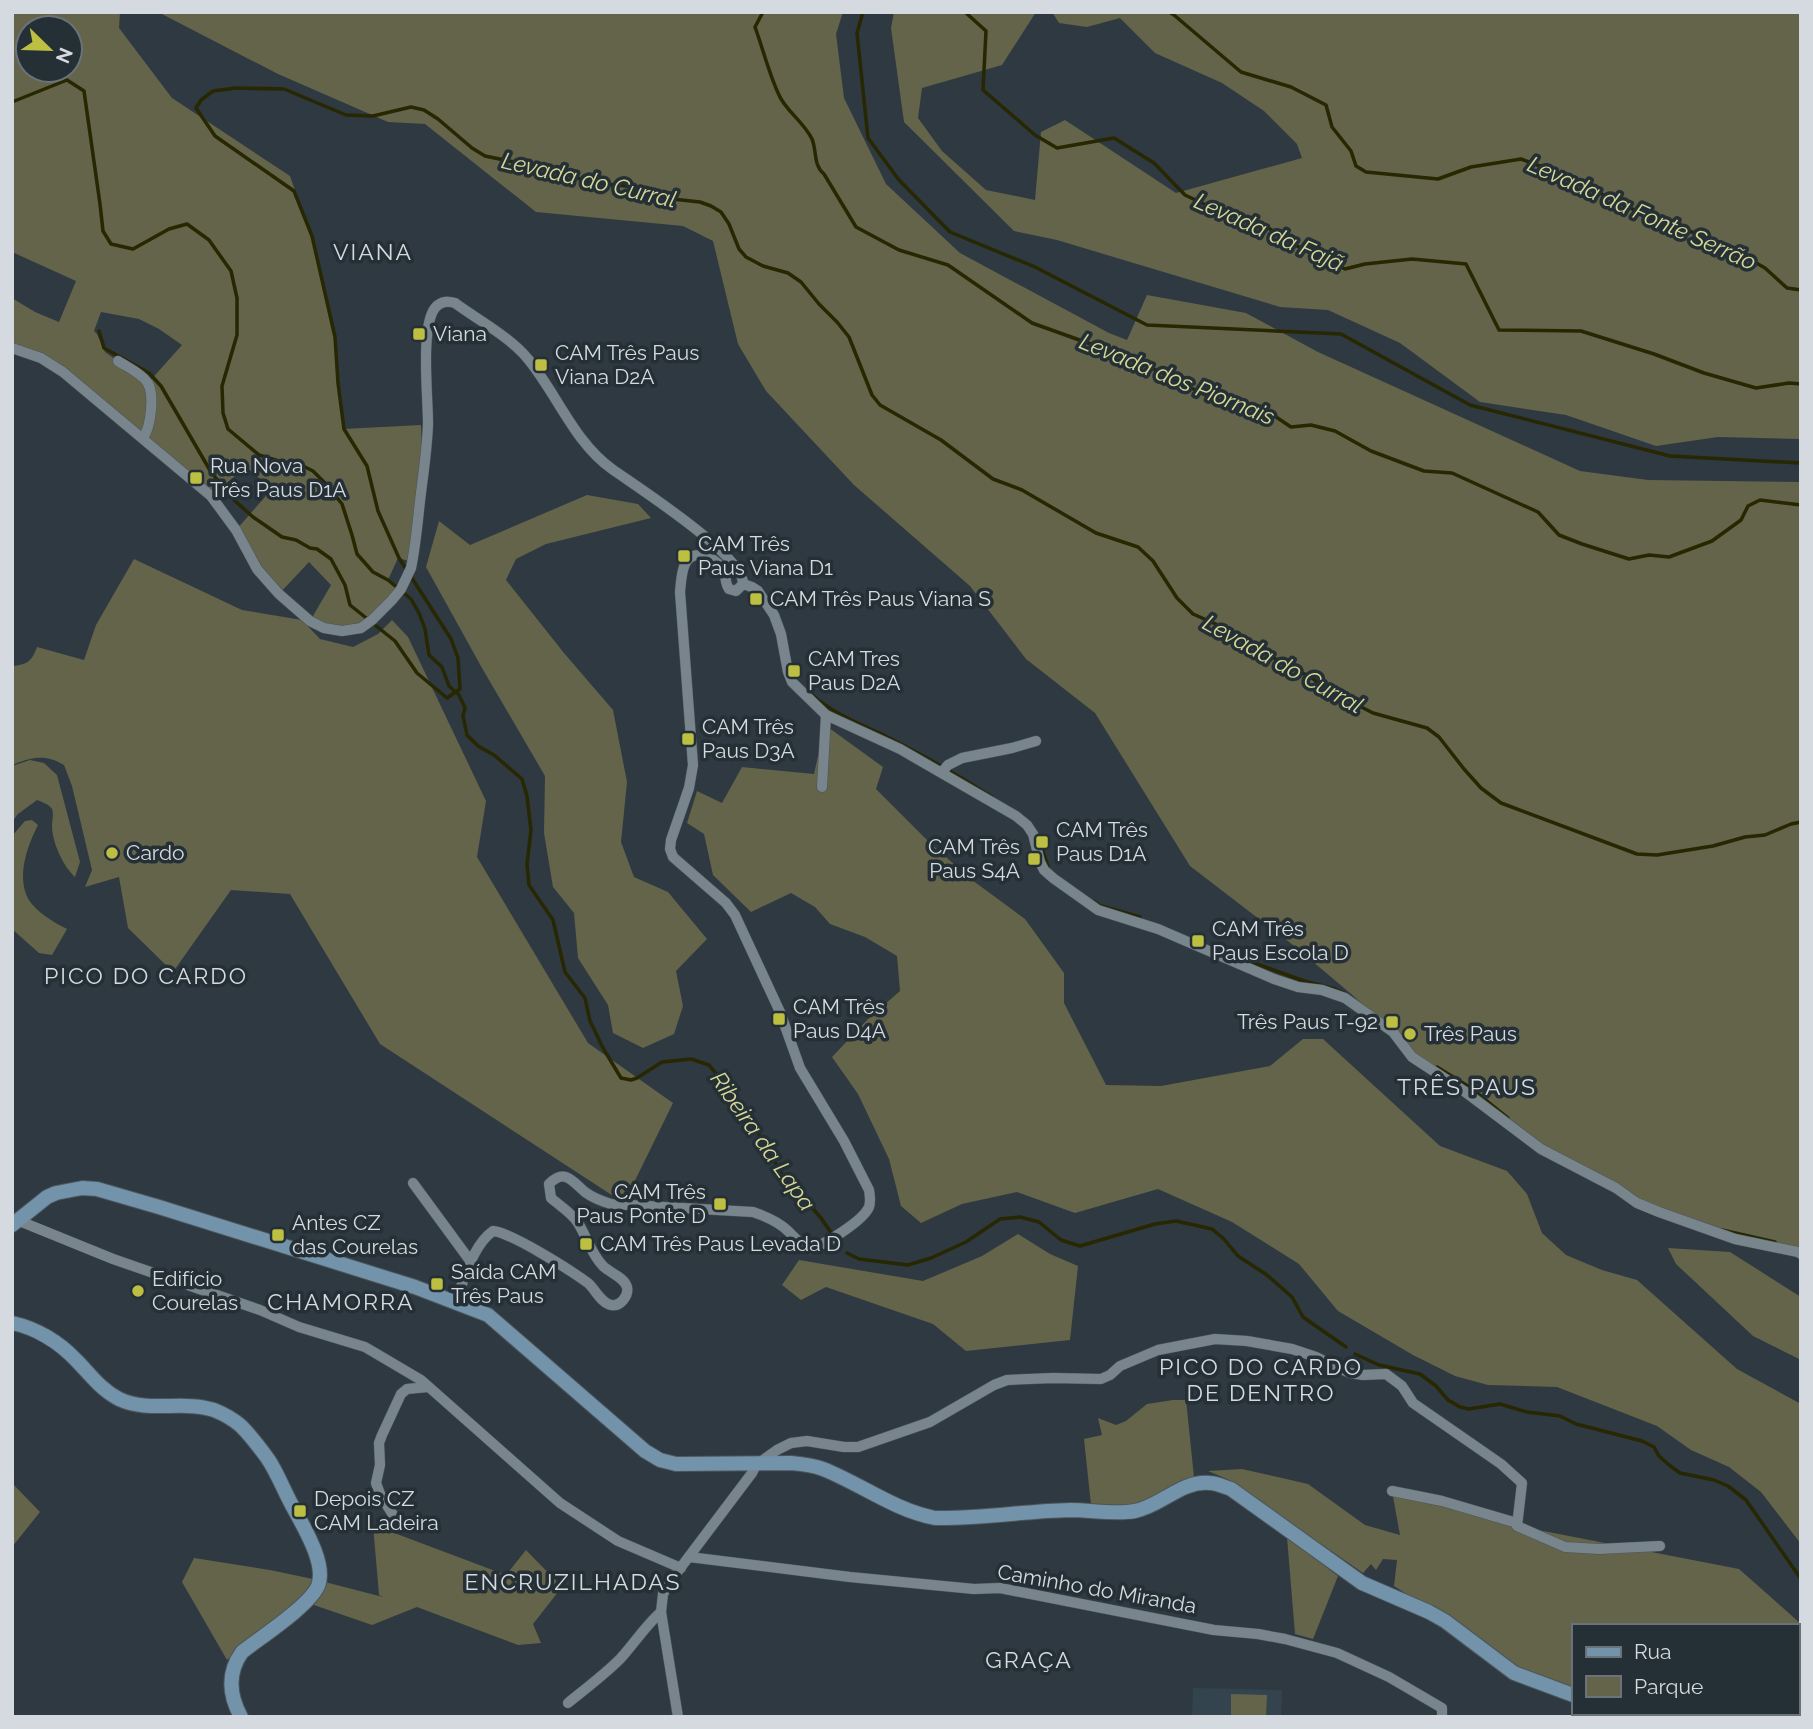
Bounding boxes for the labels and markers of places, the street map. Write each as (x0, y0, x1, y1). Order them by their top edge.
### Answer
place label: Viana (433, 321, 487, 346)
marker: Viana (411, 326, 427, 342)
place label: CAM Três Paus Viana D2A (555, 340, 699, 389)
marker: CAM Três Paus Viana D2A (533, 357, 549, 373)
place label: Rua Nova Três Paus D1A (210, 453, 346, 502)
marker: Rua Nova Três Paus D1A (188, 470, 204, 486)
place label: CAM Três Paus Viana D1 (698, 531, 833, 580)
marker: CAM Três Paus Viana D1 (676, 548, 692, 564)
place label: CAM Três Paus Viana S (770, 586, 991, 611)
marker: CAM Três Paus Viana S (748, 591, 764, 607)
place label: CAM Tres Paus D2A (808, 646, 901, 695)
marker: CAM Tres Paus D2A (786, 663, 802, 679)
place label: CAM Três Paus D3A (702, 714, 795, 763)
marker: CAM Três Paus D3A (680, 731, 696, 747)
place label: CAM Três Paus D1A (1056, 817, 1148, 866)
place label: CAM Três Paus S4A (928, 834, 1020, 883)
marker: CAM Três Paus D1A (1034, 834, 1050, 850)
place label: Cardo (126, 840, 185, 865)
marker: Cardo (104, 845, 120, 861)
marker: CAM Três Paus S4A (1026, 851, 1042, 867)
place label: CAM Três Paus Escola D (1212, 916, 1349, 965)
marker: CAM Três Paus Escola D (1190, 933, 1206, 949)
place label: CAM Três Paus D4A (793, 994, 886, 1043)
place label: Três Paus T-92 (1237, 1009, 1378, 1034)
marker: CAM Três Paus D4A (771, 1011, 787, 1027)
marker: Três Paus T-92 (1384, 1014, 1400, 1030)
place label: Três Paus (1424, 1021, 1517, 1046)
marker: Três Paus (1402, 1026, 1418, 1042)
place label: CAM Três Paus Ponte D (577, 1179, 706, 1228)
marker: CAM Três Paus Ponte D (712, 1196, 728, 1212)
place label: Antes CZ das Courelas (292, 1210, 418, 1259)
marker: Antes CZ das Courelas (270, 1227, 286, 1243)
place label: CAM Três Paus Levada D (600, 1231, 841, 1256)
marker: CAM Três Paus Levada D (578, 1236, 594, 1252)
place label: Saída CAM Três Paus (451, 1259, 556, 1308)
place label: Edifício Courelas (152, 1266, 238, 1315)
marker: Saída CAM Três Paus (429, 1276, 445, 1292)
marker: Edifício Courelas (130, 1283, 146, 1299)
place label: Depois CZ CAM Ladeira (314, 1486, 439, 1535)
marker: Depois CZ CAM Ladeira (292, 1503, 308, 1519)

